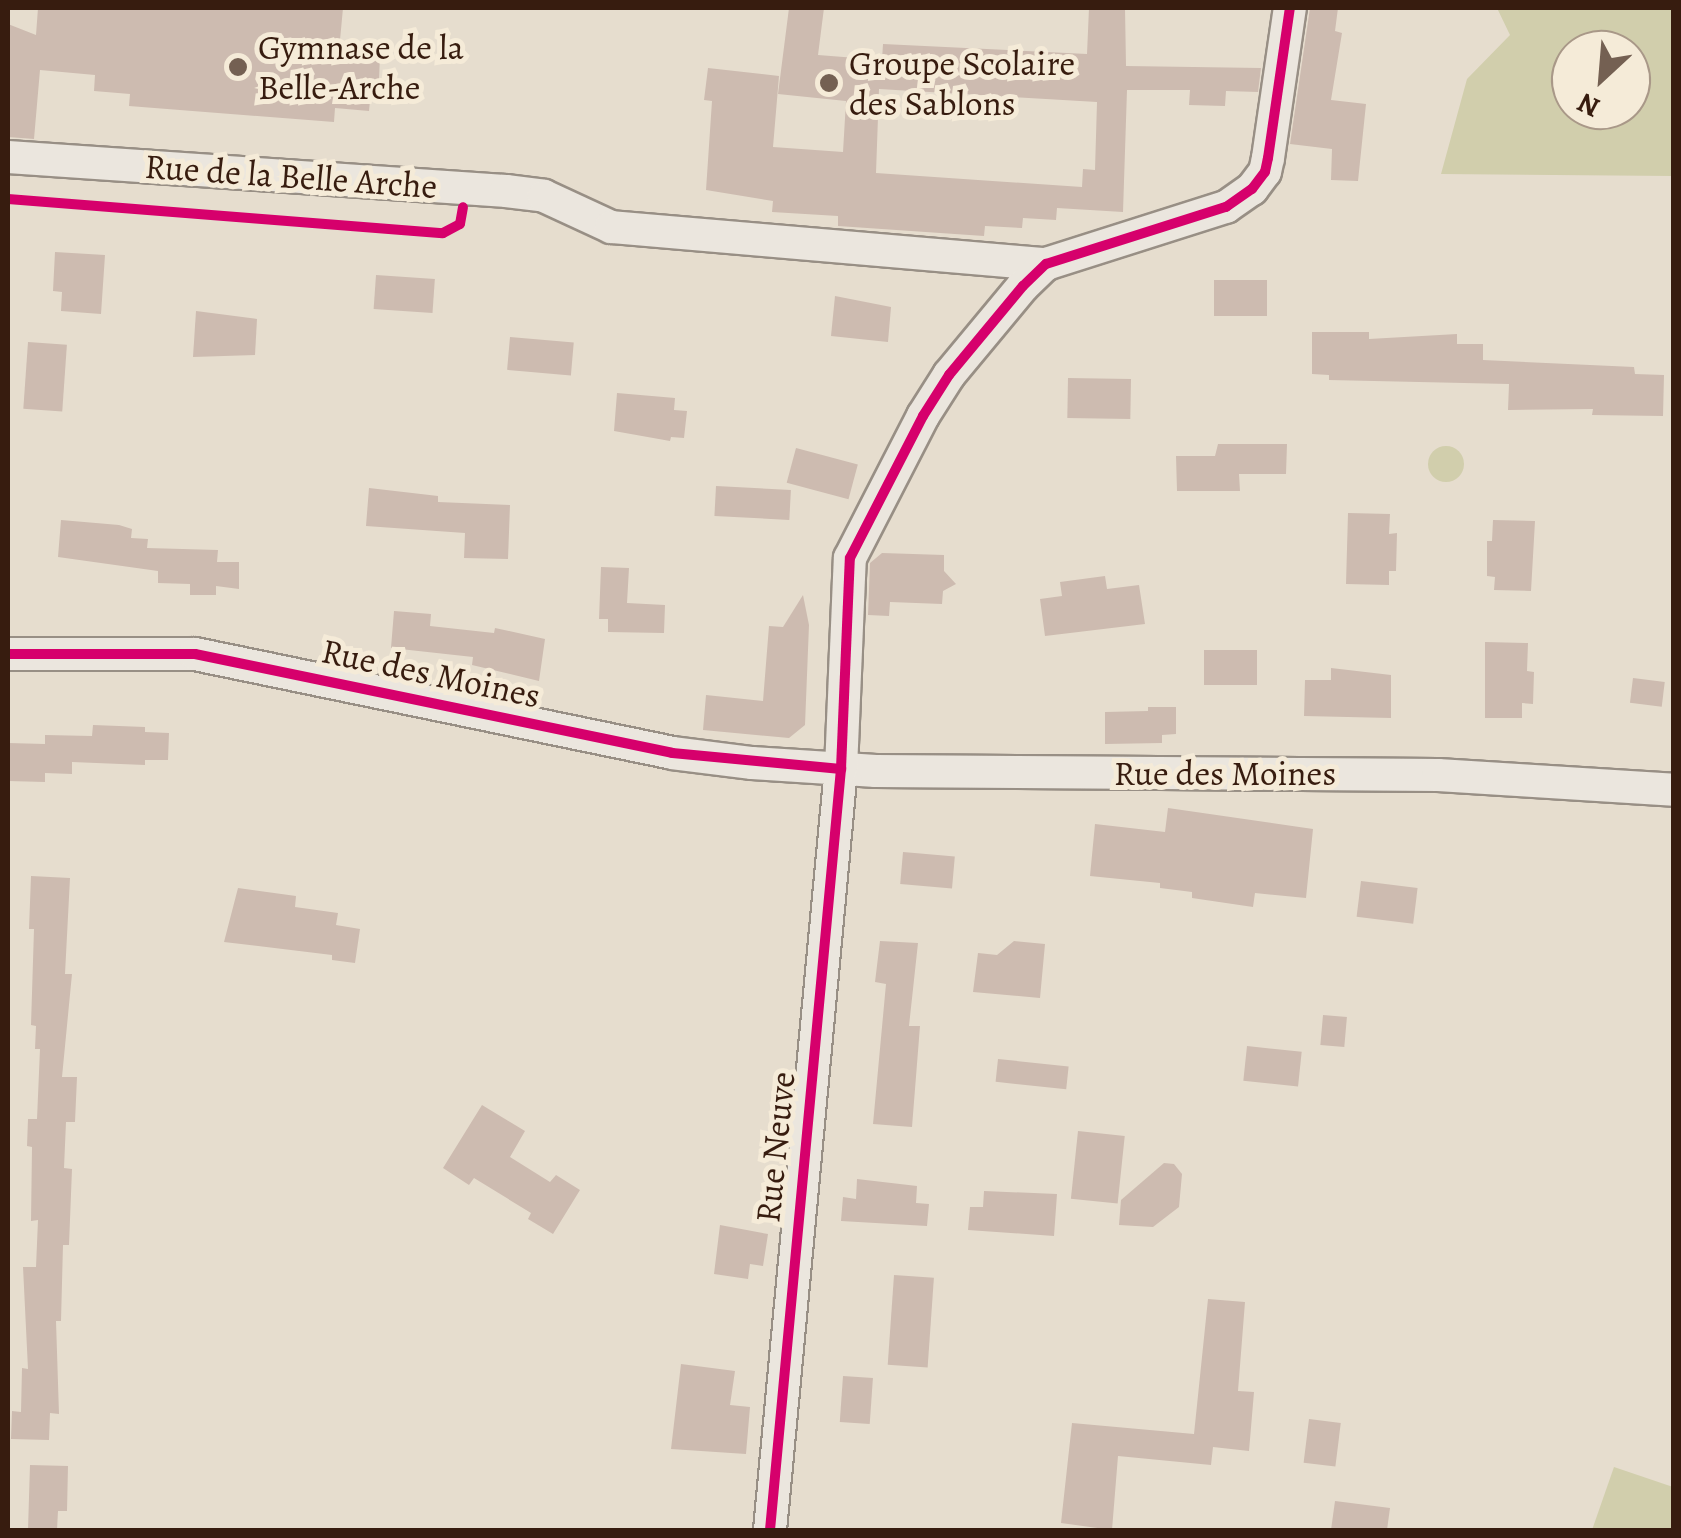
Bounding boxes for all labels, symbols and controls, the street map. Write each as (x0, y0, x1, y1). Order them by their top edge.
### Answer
place label: Gymnase de la Belle-Arche (258, 26, 464, 108)
north arrow (1551, 30, 1651, 130)
place label: Groupe Scolaire des Sablons (849, 42, 1075, 124)
marker: Gymnase de la Belle-Arche (227, 56, 249, 78)
marker: Groupe Scolaire des Sablons (818, 72, 840, 94)
text: N (1571, 84, 1606, 127)
street label: Rue de la Belle Arche (143, 145, 439, 207)
street label: Rue des Moines (318, 629, 544, 717)
street label: Rue des Moines (1114, 752, 1336, 794)
street label: Rue Neuve (746, 1069, 804, 1225)

